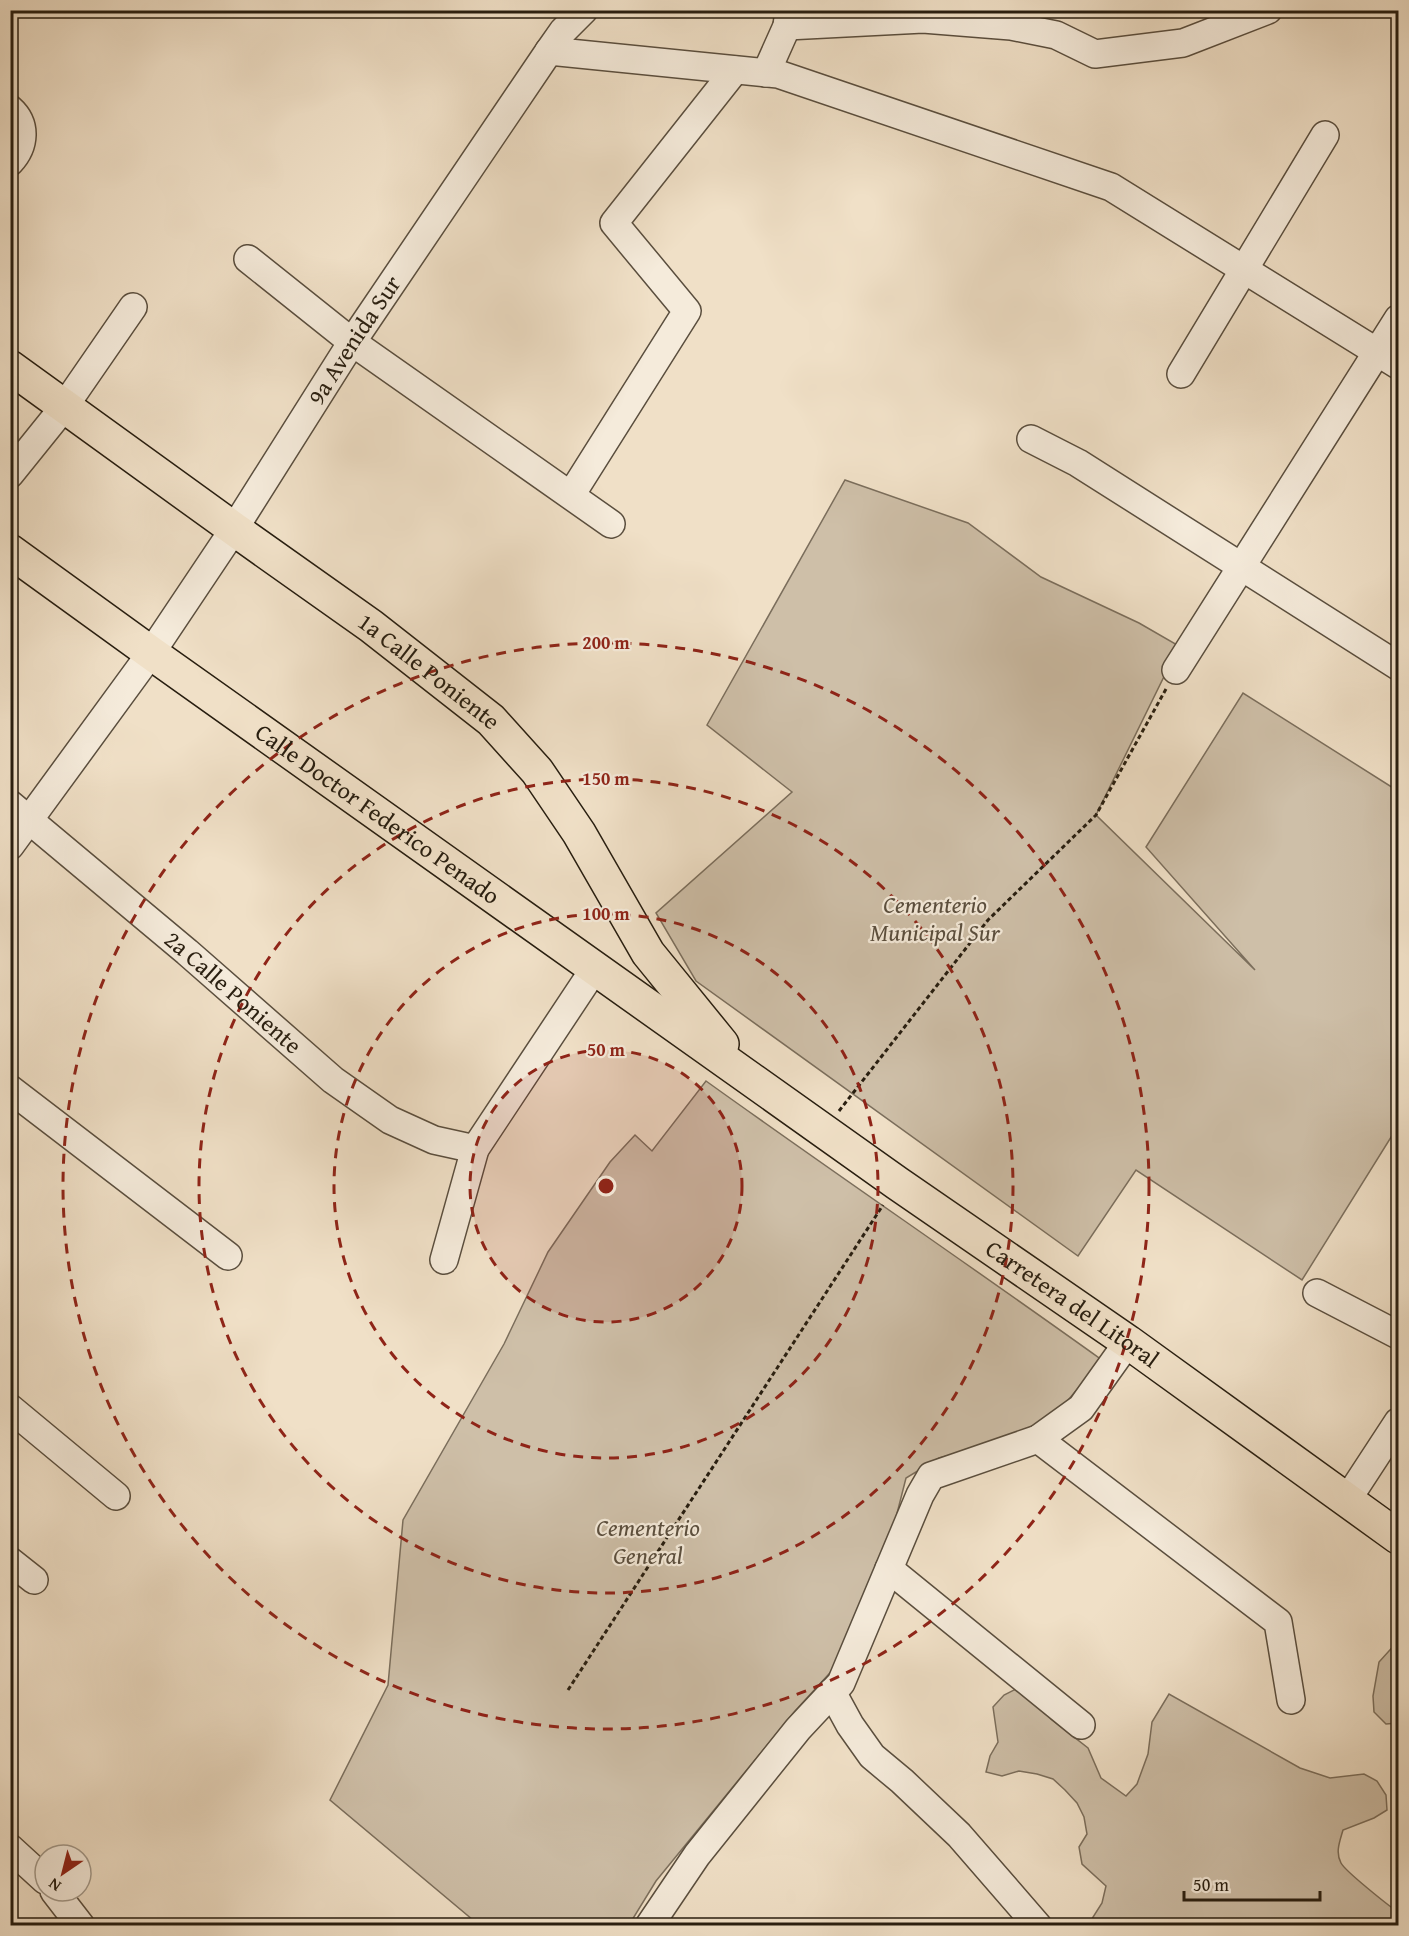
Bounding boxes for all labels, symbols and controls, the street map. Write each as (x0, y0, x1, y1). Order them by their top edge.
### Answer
street label: 9a Avenida Sur (299, 268, 409, 412)
street label: 1a Calle Poniente (351, 604, 509, 737)
text: 200 m (582, 629, 630, 656)
street label: Calle Doctor Federico Penado (248, 715, 507, 913)
text: 150 m (582, 765, 630, 792)
park label: Cementerio Municipal Sur (870, 887, 1001, 950)
text: 100 m (582, 900, 630, 927)
street label: 2a Calle Poniente (157, 922, 310, 1062)
text: 50 m (587, 1036, 626, 1063)
centre of rings (596, 1176, 616, 1196)
street label: Carretera del Litoral (979, 1231, 1167, 1376)
park label: Cementerio General (596, 1510, 700, 1573)
north arrow (33, 1843, 93, 1903)
scale bar (1184, 1864, 1320, 1902)
text: 50 m (1193, 1871, 1229, 1898)
text: N (43, 1872, 66, 1898)

